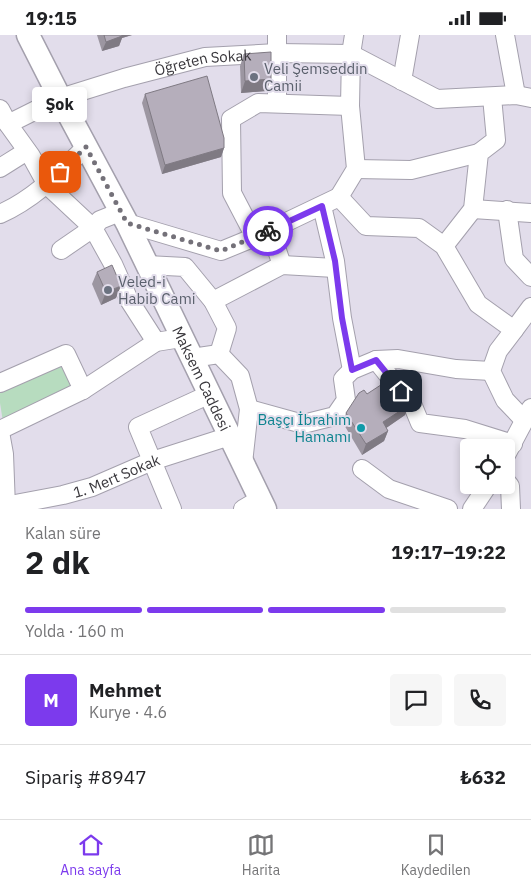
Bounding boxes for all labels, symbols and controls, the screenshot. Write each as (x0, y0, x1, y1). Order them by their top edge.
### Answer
text: 19:15 (25, 6, 77, 30)
street label: Öğreten Sokak (152, 45, 252, 79)
place label: Veli Şemseddin Camii (264, 59, 368, 95)
marker: Veli Şemseddin Camii (248, 71, 260, 83)
callout: Şok (32, 87, 88, 122)
text: Şok (45, 94, 74, 114)
pin (39, 151, 81, 193)
icon: bag (46, 158, 74, 186)
courier (243, 206, 293, 256)
icon: bike (254, 217, 282, 245)
place label: Veled-i Habib Cami (118, 272, 195, 308)
marker: Veled-i Habib Cami (102, 284, 114, 296)
street label: Maksem Caddesi (169, 323, 235, 434)
pin (380, 370, 422, 412)
icon: home (387, 377, 415, 405)
place label: Başçı İbrahim Hamamı (258, 410, 351, 446)
marker: Başçı İbrahim Hamamı (355, 422, 367, 434)
map controls (460, 439, 515, 494)
button: locate (460, 439, 515, 494)
street label: 1. Mert Sokak (71, 450, 162, 501)
text: Kalan süre (25, 523, 101, 543)
text: 19:17–19:22 (391, 540, 506, 564)
text: 2 dk (25, 541, 90, 583)
text: Yolda · 160 m (25, 621, 124, 641)
button: chat (390, 674, 442, 726)
button: phone (454, 674, 506, 726)
text: Mehmet (89, 678, 162, 702)
text: M (43, 688, 59, 712)
text: Kurye · 4.6 (89, 702, 167, 722)
text: Sipariş #8947 (25, 765, 147, 789)
text: ₺632 (460, 765, 506, 789)
tab: Ana sayfa (60, 831, 121, 879)
tab: Harita (242, 831, 280, 879)
tab: Kaydedilen (401, 831, 471, 879)

